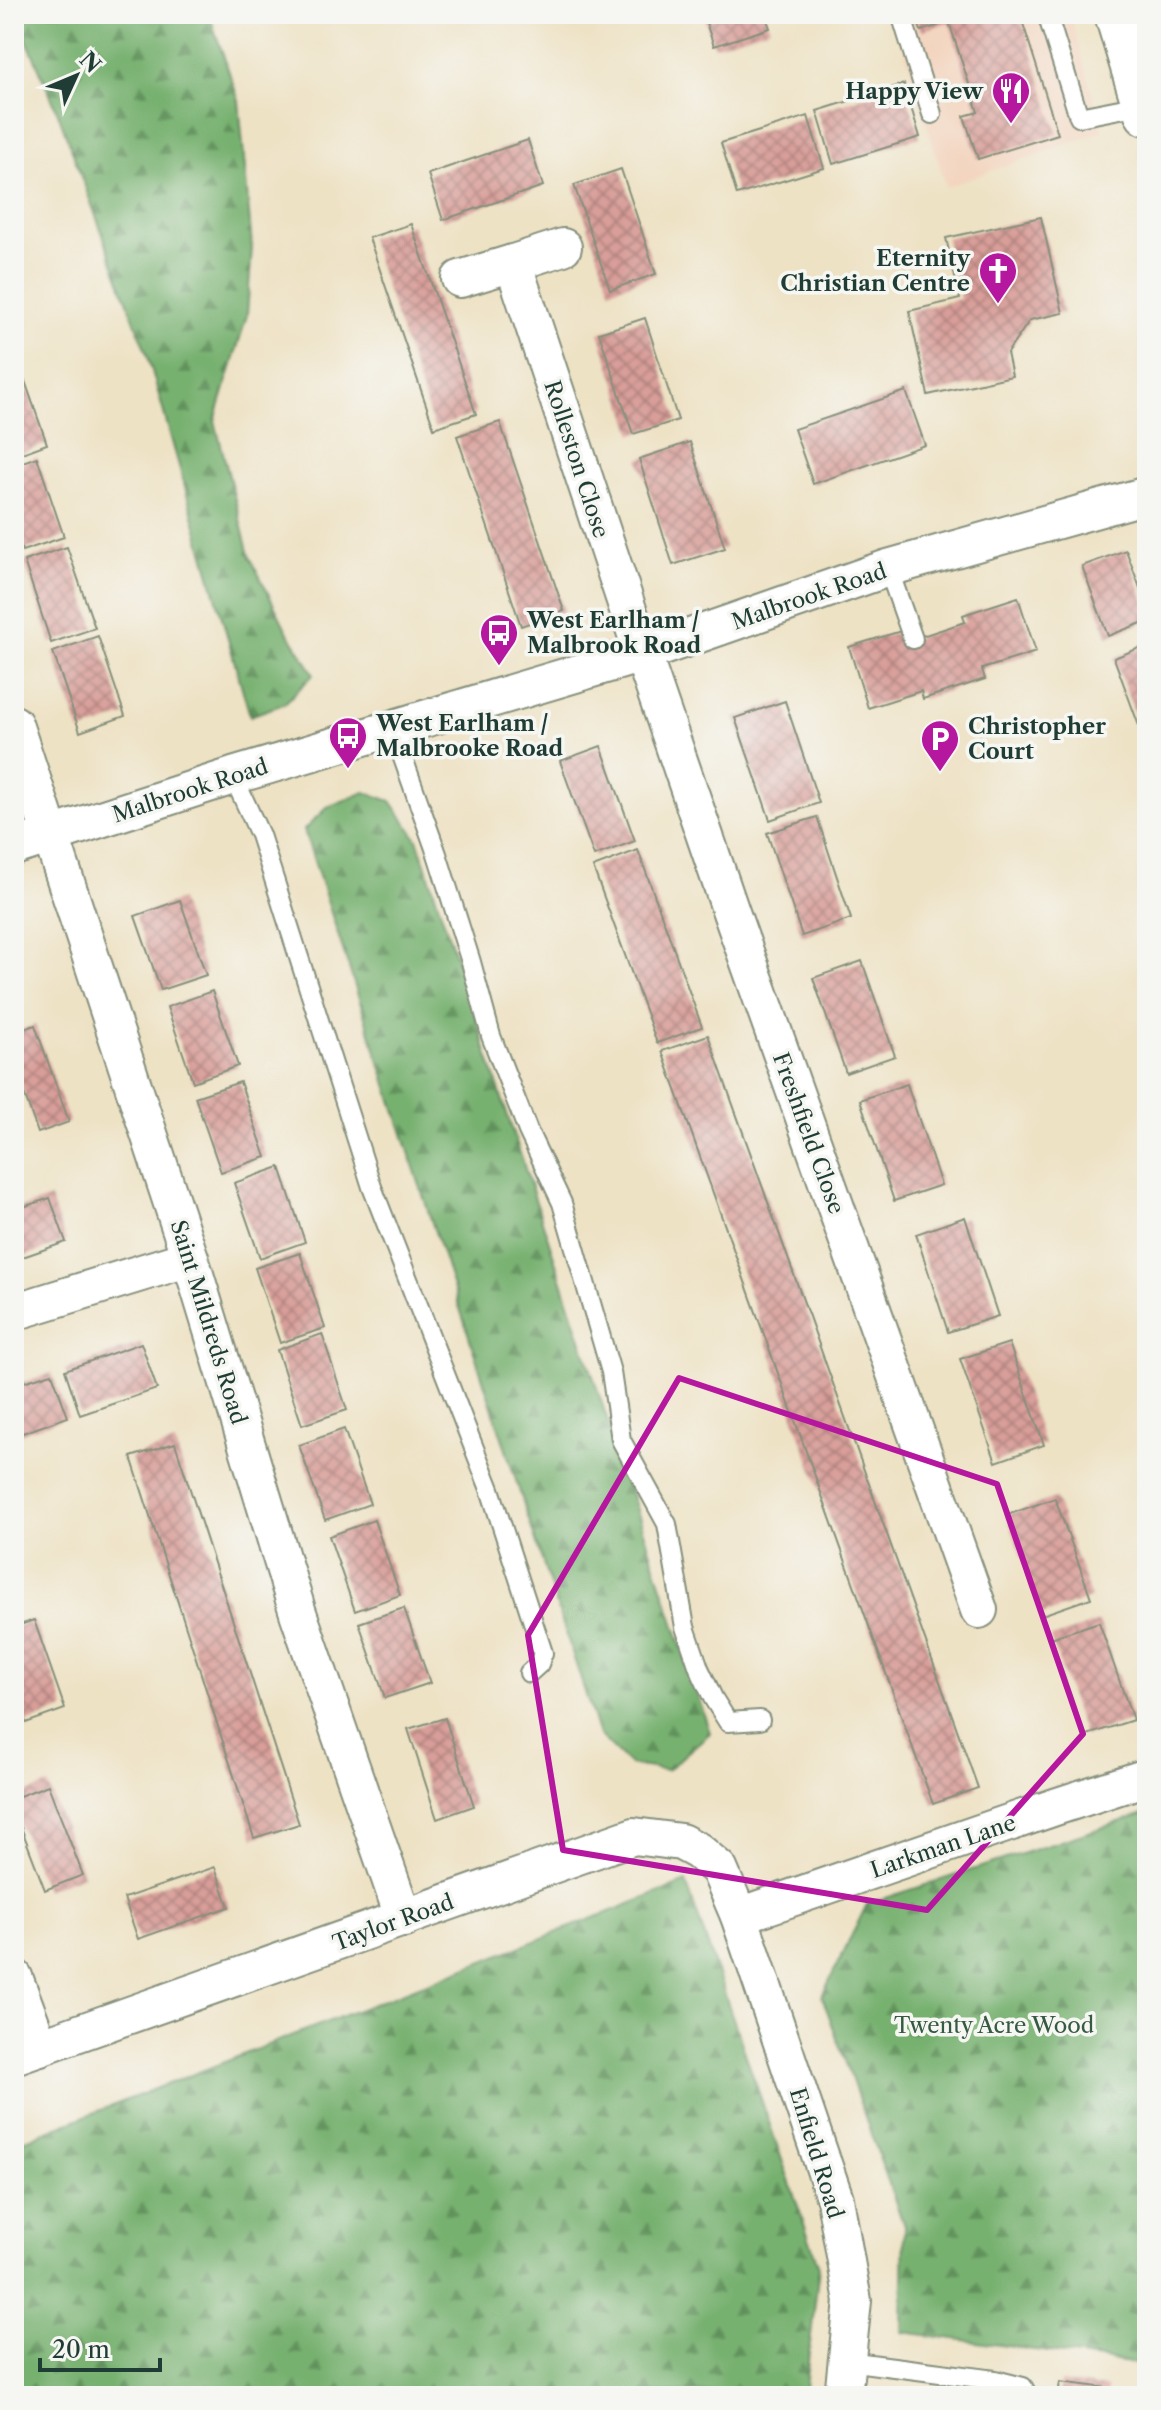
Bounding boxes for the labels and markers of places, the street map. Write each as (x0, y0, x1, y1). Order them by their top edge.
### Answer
restaurant icon: Happy View (990, 70, 1032, 125)
place label: Happy View (845, 78, 984, 105)
place label: Eternity Christian Centre (780, 245, 970, 297)
church icon: Eternity Christian Centre (977, 250, 1019, 305)
place label: West Earlham / Malbrook Road (526, 607, 702, 659)
bus stop icon: West Earlham / Malbrook Road (478, 612, 520, 667)
place label: West Earlham / Malbrooke Road (375, 710, 564, 762)
place label: Christopher Court (968, 713, 1106, 765)
bus stop icon: West Earlham / Malbrooke Road (327, 715, 369, 770)
parking icon: Christopher Court (919, 718, 961, 773)

